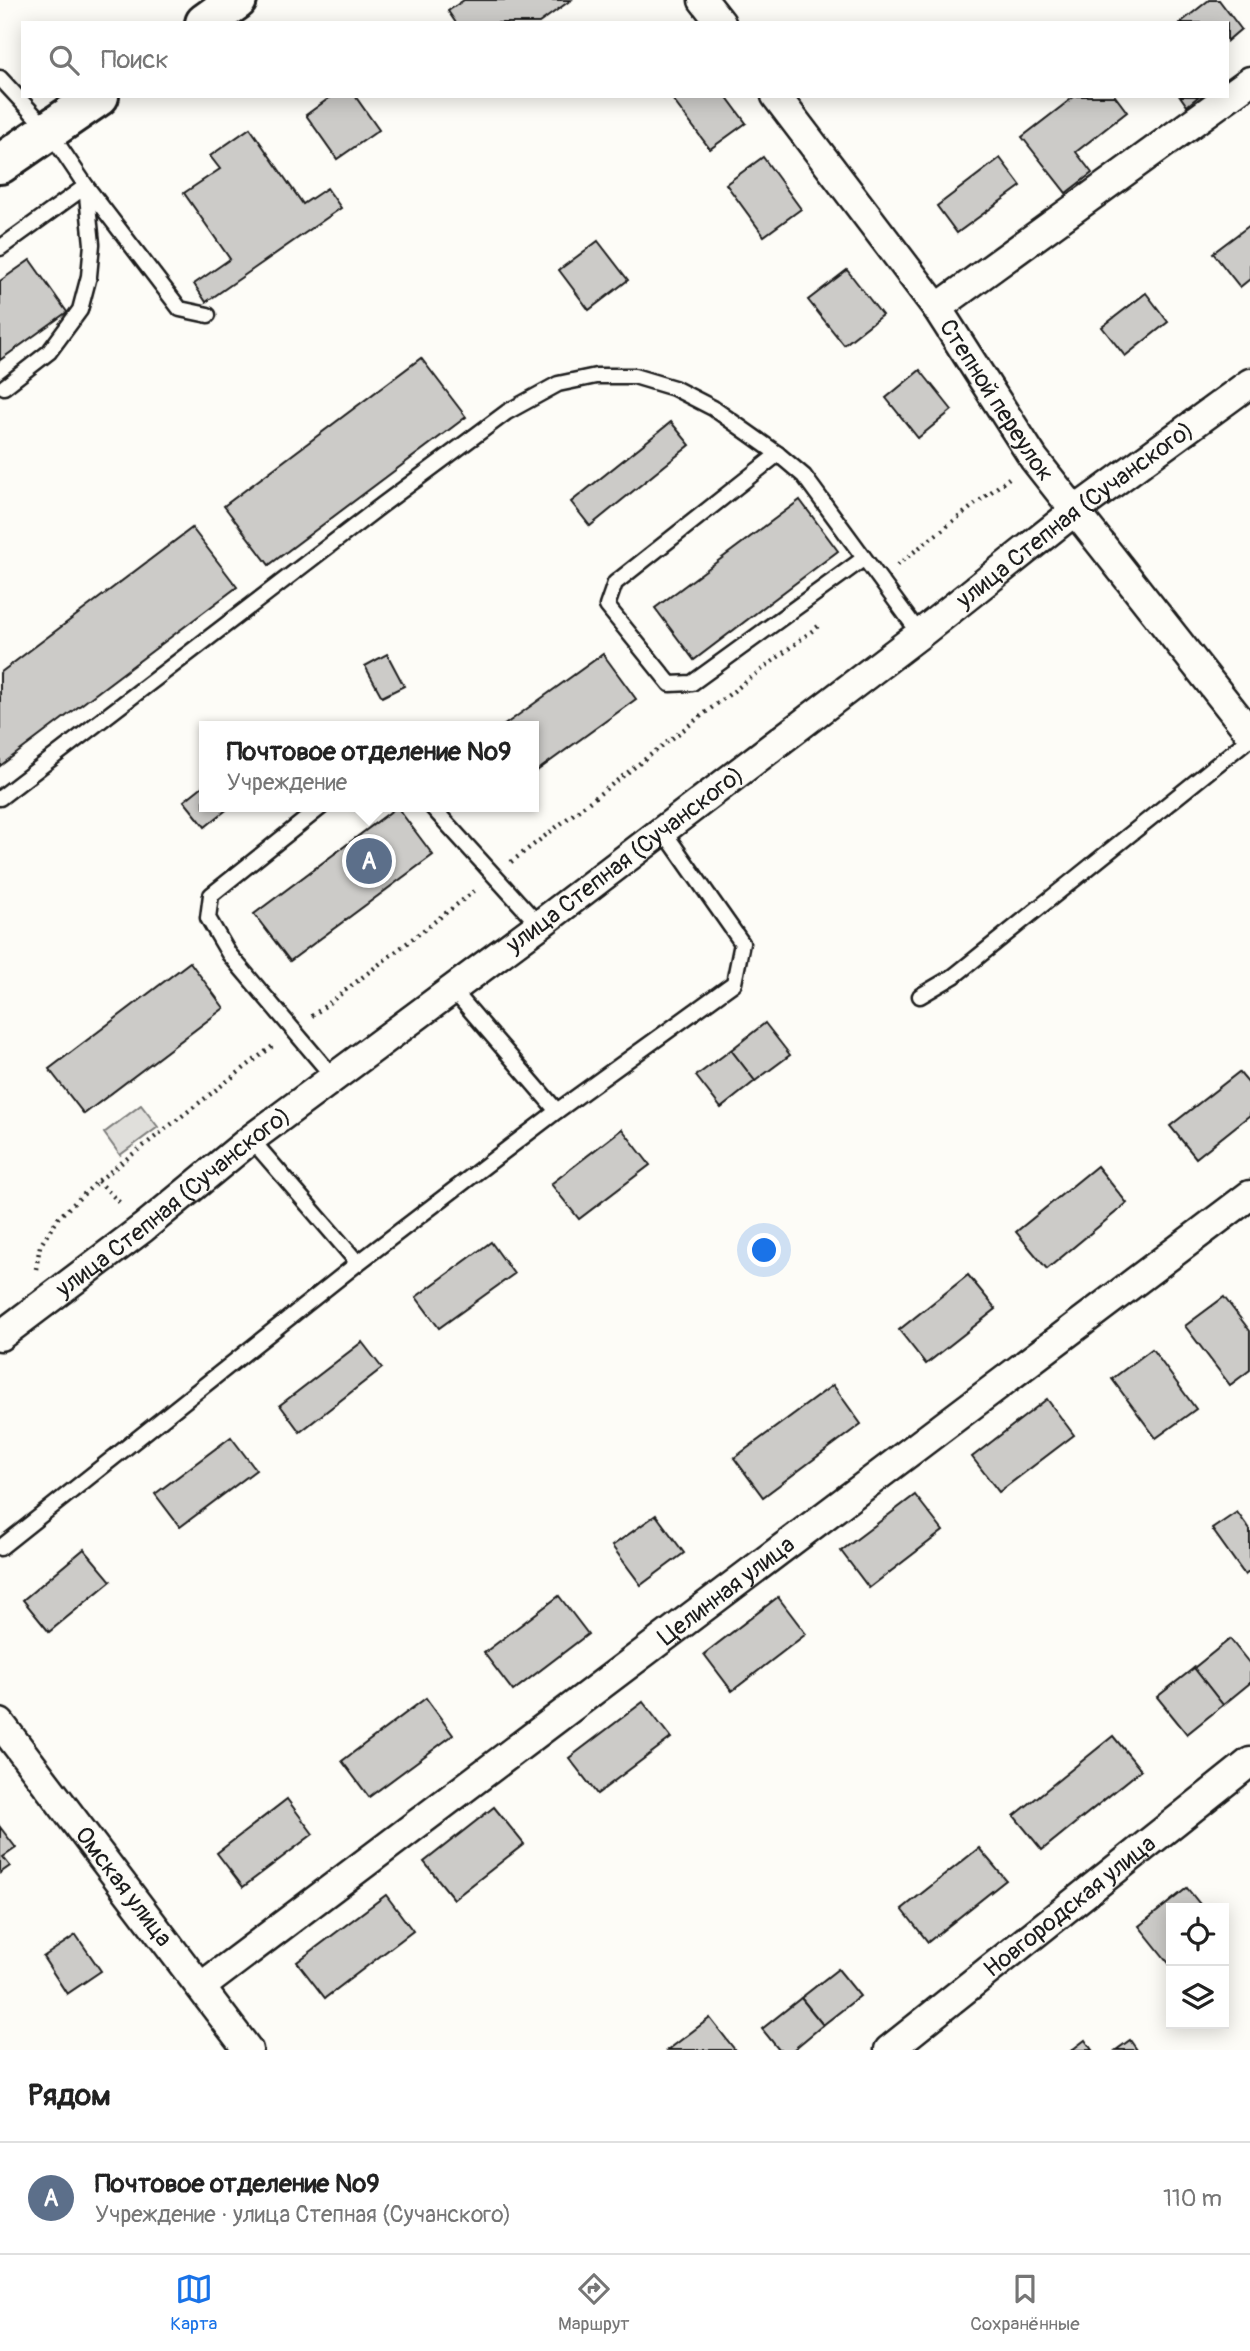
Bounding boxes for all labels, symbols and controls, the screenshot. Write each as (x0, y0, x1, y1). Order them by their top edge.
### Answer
search box (21, 21, 1229, 98)
icon: search (45, 41, 83, 79)
text: Поиск (101, 44, 169, 76)
street label: Степной переулок (933, 313, 1060, 487)
street label: улица Степная (Сучанского) (950, 415, 1199, 615)
popup (199, 721, 539, 812)
text: Почтовое отделение №9 (227, 736, 511, 768)
street label: улица Степная (Сучанского) (500, 760, 749, 959)
text: Учреждение (227, 768, 347, 797)
pin: A (346, 835, 392, 887)
street label: улица Степная (Сучанского) (49, 1100, 296, 1304)
your location (747, 1233, 781, 1267)
street label: Целинная улица (652, 1530, 800, 1651)
street label: Омская улица (69, 1821, 179, 1952)
street label: Новгородская улица (978, 1829, 1161, 1983)
map controls (1166, 1903, 1229, 2029)
button: locate (1166, 1903, 1229, 1966)
button: layers (1166, 1966, 1229, 2029)
text: Рядом (28, 2077, 111, 2114)
text: Почтовое отделение №9 (95, 2168, 380, 2200)
text: A (44, 2184, 58, 2213)
text: 110 m (1163, 2184, 1222, 2213)
text: Учреждение · улица Степная (Сучанского) (95, 2200, 511, 2229)
tab: Карта (170, 2270, 217, 2336)
tab: Маршрут (558, 2270, 630, 2336)
tab: Сохранённые (970, 2270, 1080, 2336)

